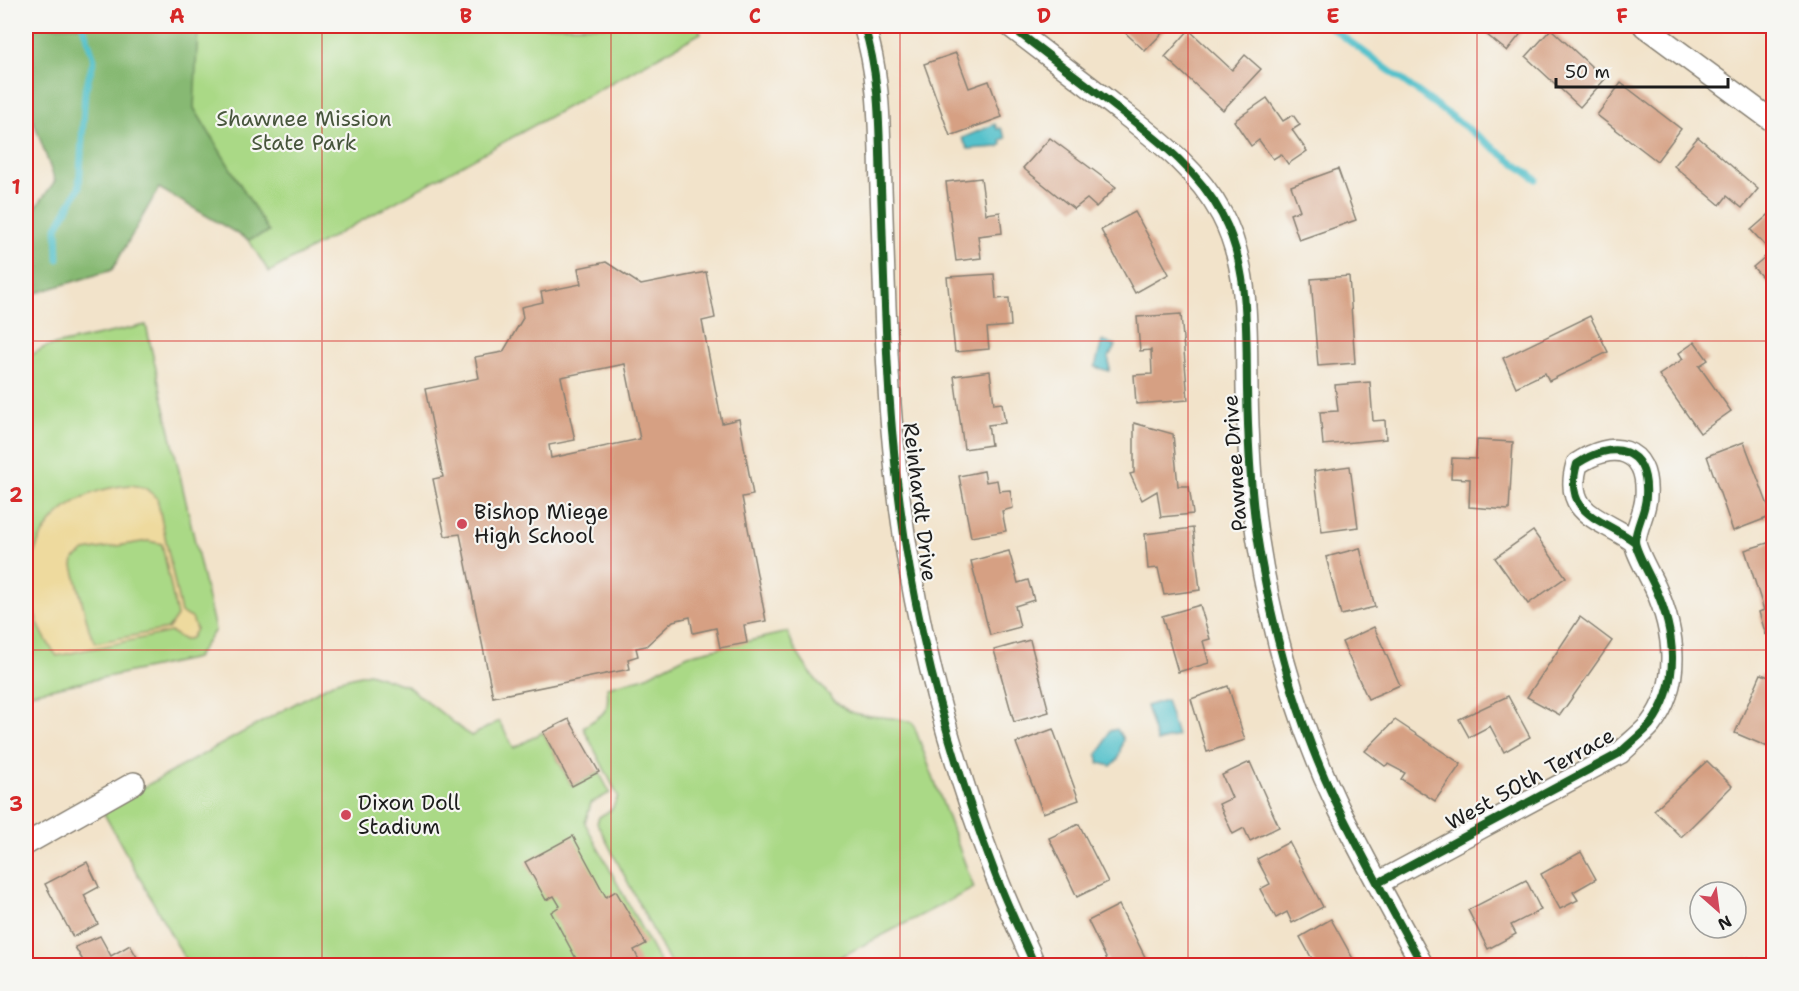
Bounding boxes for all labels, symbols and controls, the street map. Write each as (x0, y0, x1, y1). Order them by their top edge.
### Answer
text: A (169, 3, 185, 29)
text: B (460, 3, 472, 29)
text: C (749, 3, 761, 29)
text: D (1037, 3, 1051, 29)
text: E (1326, 3, 1340, 29)
text: F (1616, 3, 1628, 29)
scale bar (1556, 51, 1728, 89)
text: 50 m (1565, 60, 1610, 84)
park label: Shawnee Mission State Park (216, 105, 392, 157)
text: 1 (11, 174, 21, 200)
street label: Pawnee Drive (1216, 394, 1254, 532)
street label: Reinhardt Drive (896, 421, 944, 583)
text: 2 (9, 482, 23, 508)
place label: Bishop Miege High School (474, 498, 609, 550)
marker: Bishop Miege High School (455, 517, 469, 531)
street label: West 50th Terrace (1441, 721, 1619, 837)
place label: Dixon Doll Stadium (358, 789, 461, 841)
text: 3 (9, 791, 23, 817)
marker: Dixon Doll Stadium (339, 808, 353, 822)
north arrow (1688, 880, 1748, 940)
text: N (1714, 911, 1735, 935)

